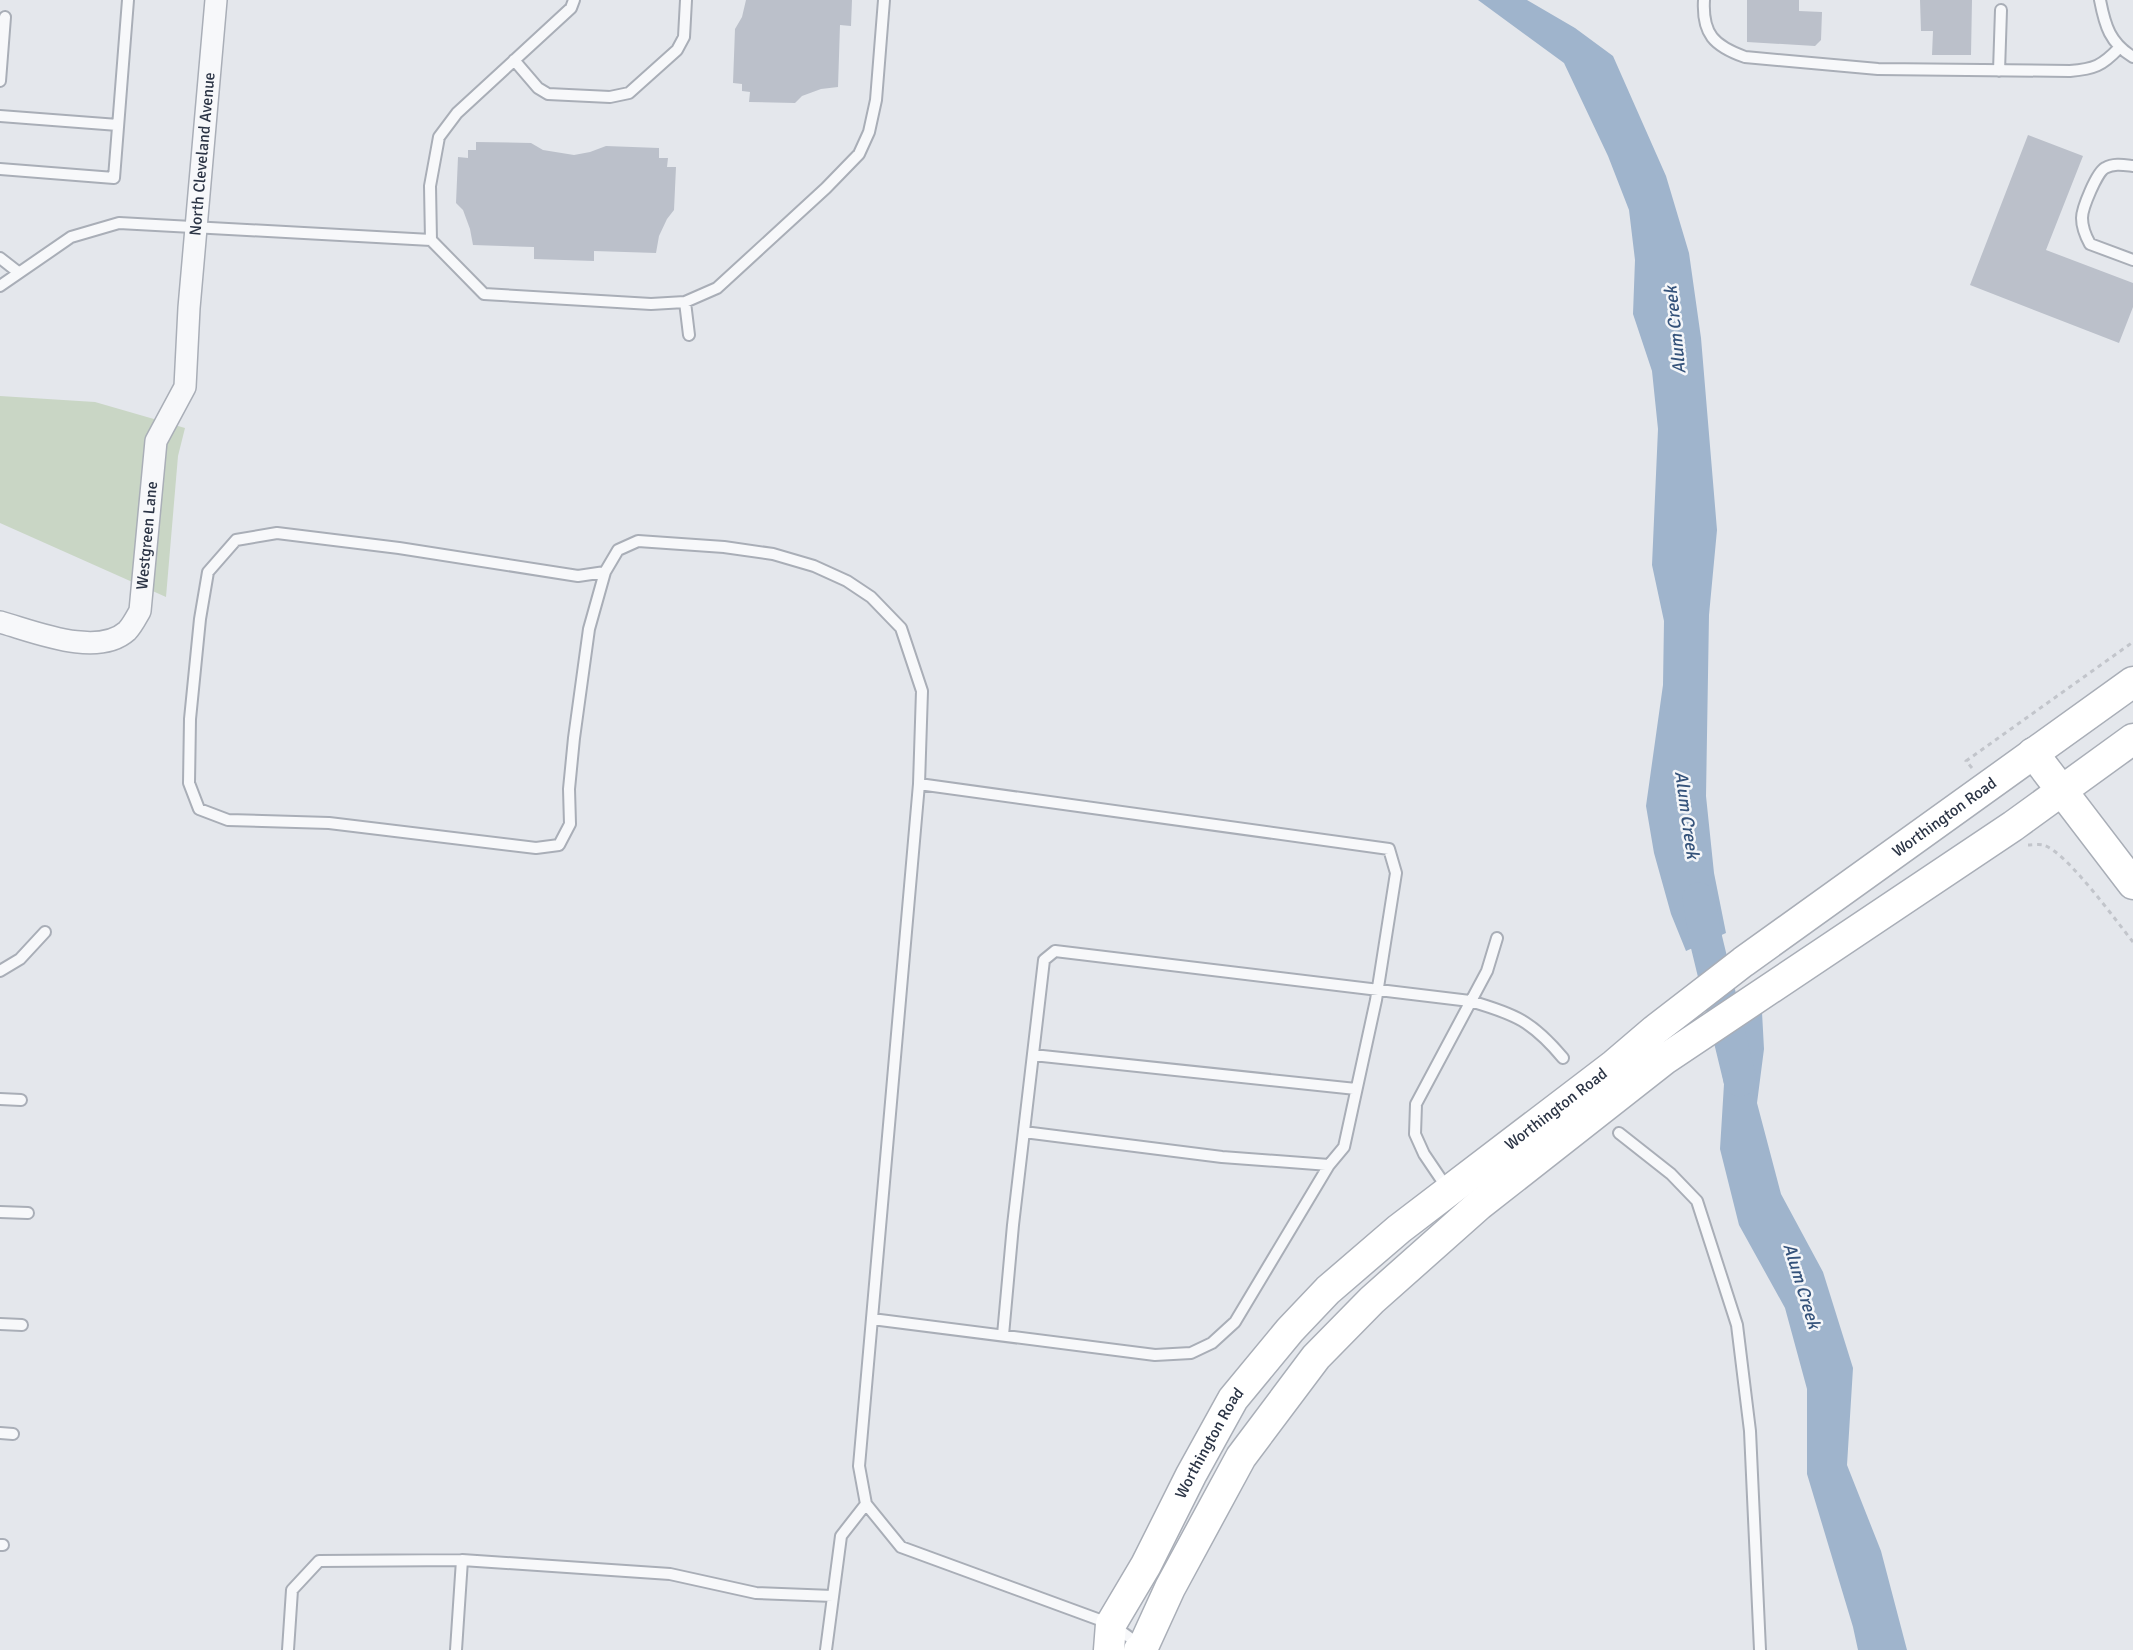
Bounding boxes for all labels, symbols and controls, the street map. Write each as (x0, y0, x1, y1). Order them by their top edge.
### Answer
street label: North Cleveland Avenue (185, 71, 220, 237)
water label: Alum Creek (1659, 283, 1691, 375)
street label: Westgreen Lane (132, 480, 162, 591)
water label: Alum Creek (1670, 770, 1704, 862)
street label: Worthington Road (1888, 773, 2001, 862)
street label: Worthington Road (1501, 1064, 1611, 1155)
water label: Alum Creek (1779, 1241, 1826, 1333)
street label: Worthington Road (1171, 1384, 1248, 1502)

